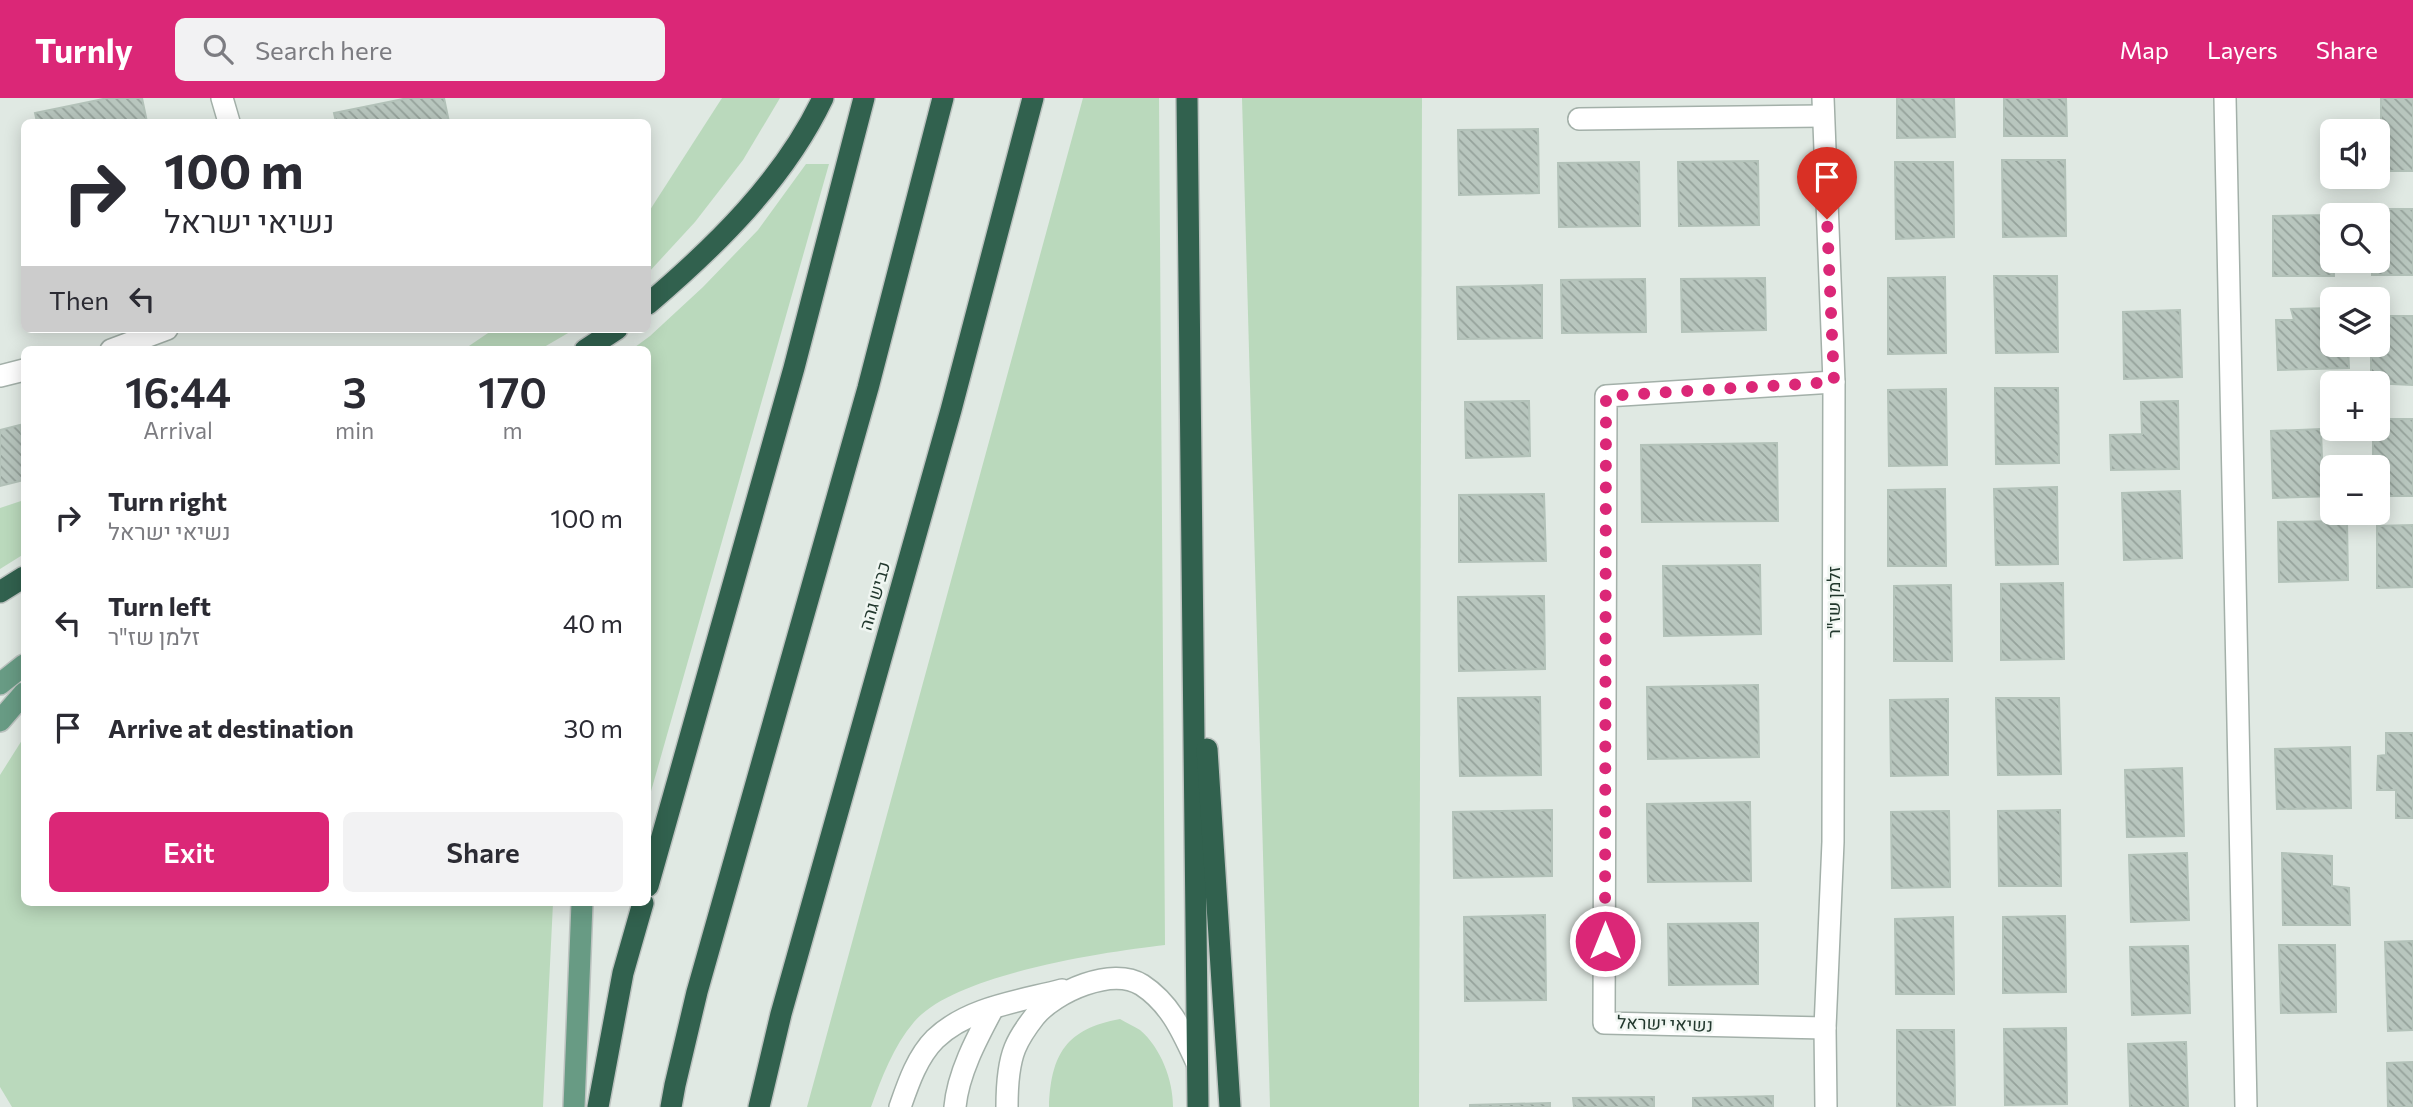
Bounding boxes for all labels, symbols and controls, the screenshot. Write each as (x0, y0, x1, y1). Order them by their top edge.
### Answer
search box (175, 18, 665, 81)
text: Turnly (35, 29, 133, 70)
icon: search (199, 30, 237, 68)
text: Search here (255, 34, 392, 65)
text: Map (2120, 35, 2169, 64)
text: Layers (2207, 35, 2278, 64)
text: Share (2316, 35, 2378, 64)
map controls (2320, 119, 2390, 525)
button: sound (2320, 119, 2390, 189)
text: 100 m (164, 139, 303, 199)
icon: right (49, 147, 140, 238)
pin (1797, 147, 1857, 219)
icon: arrive (1808, 158, 1846, 196)
text: נשיאי ישראל (164, 200, 335, 240)
button: search (2320, 203, 2390, 273)
icon: left (123, 280, 161, 318)
text: Then (49, 284, 109, 315)
button: layers (2320, 287, 2390, 357)
text: 16:44 (125, 365, 231, 417)
text: 3 (342, 365, 367, 417)
text: 170 (478, 365, 547, 417)
button: + (2320, 371, 2390, 441)
text: Arrival (143, 416, 213, 444)
text: min (335, 416, 374, 444)
text: m (503, 416, 523, 444)
button: − (2320, 455, 2390, 525)
text: Turn right (108, 485, 227, 516)
icon: right (49, 499, 87, 537)
text: 100 m (550, 502, 623, 533)
text: נשיאי ישראל (108, 517, 231, 545)
street label: כביש גהה (854, 559, 894, 633)
street label: זלמן שז"ר (1822, 566, 1844, 638)
text: Turn left (108, 590, 211, 621)
icon: left (49, 604, 87, 642)
text: 40 m (563, 607, 623, 638)
text: זלמן שז"ר (108, 622, 200, 650)
icon: arrive (49, 709, 87, 747)
text: Arrive at destination (108, 712, 354, 743)
text: 30 m (564, 712, 623, 743)
button: Exit (49, 812, 329, 892)
button: Share (343, 812, 623, 892)
position arrow (1568, 904, 1642, 978)
street label: נשיאי ישראל (1617, 1010, 1713, 1036)

